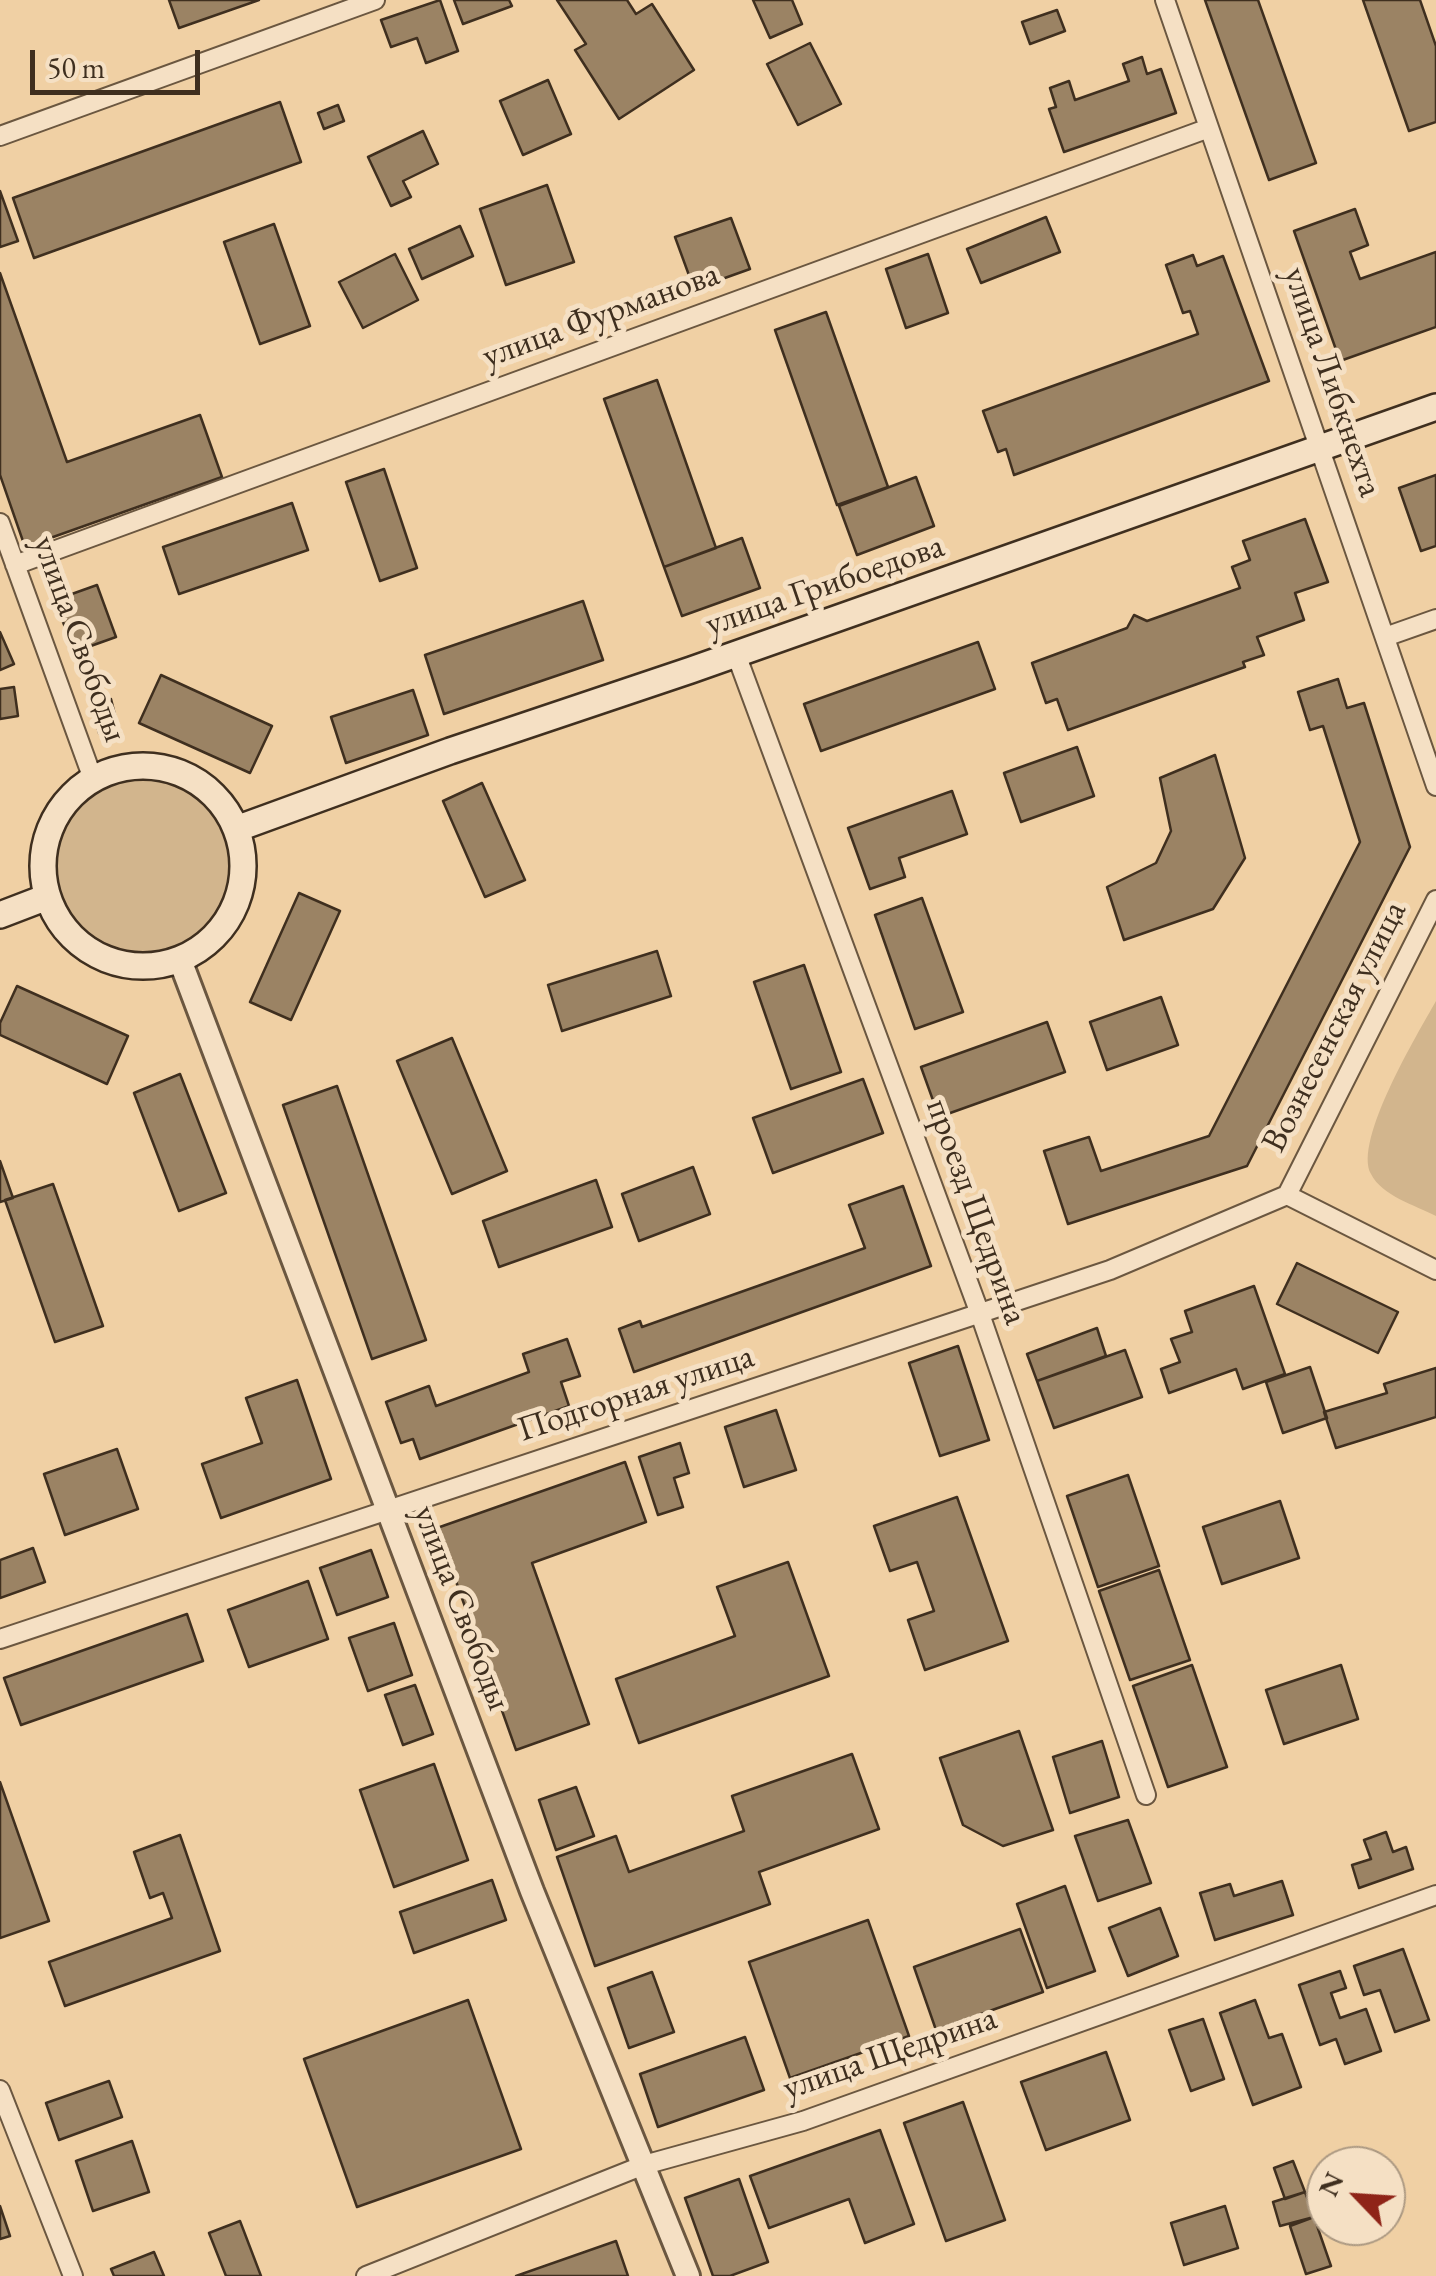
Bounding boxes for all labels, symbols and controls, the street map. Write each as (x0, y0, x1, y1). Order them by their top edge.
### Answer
scale bar (35, 30, 205, 92)
text: 50 m (47, 48, 105, 87)
street label: улица Фурманова (477, 254, 725, 378)
street label: улица Либкнехта (1273, 262, 1391, 502)
street label: улица Грибоедова (700, 526, 950, 646)
street label: улица Свободы (22, 530, 136, 748)
street label: Вознесенская улица (1254, 895, 1416, 1159)
street label: проезд Щедрина (916, 1093, 1036, 1331)
street label: Подгорная улица (513, 1336, 759, 1452)
street label: улица Свободы (403, 1500, 519, 1716)
street label: улица Щедрина (778, 1998, 1002, 2110)
north arrow (1306, 2146, 1406, 2246)
text: N (1310, 2166, 1352, 2202)

